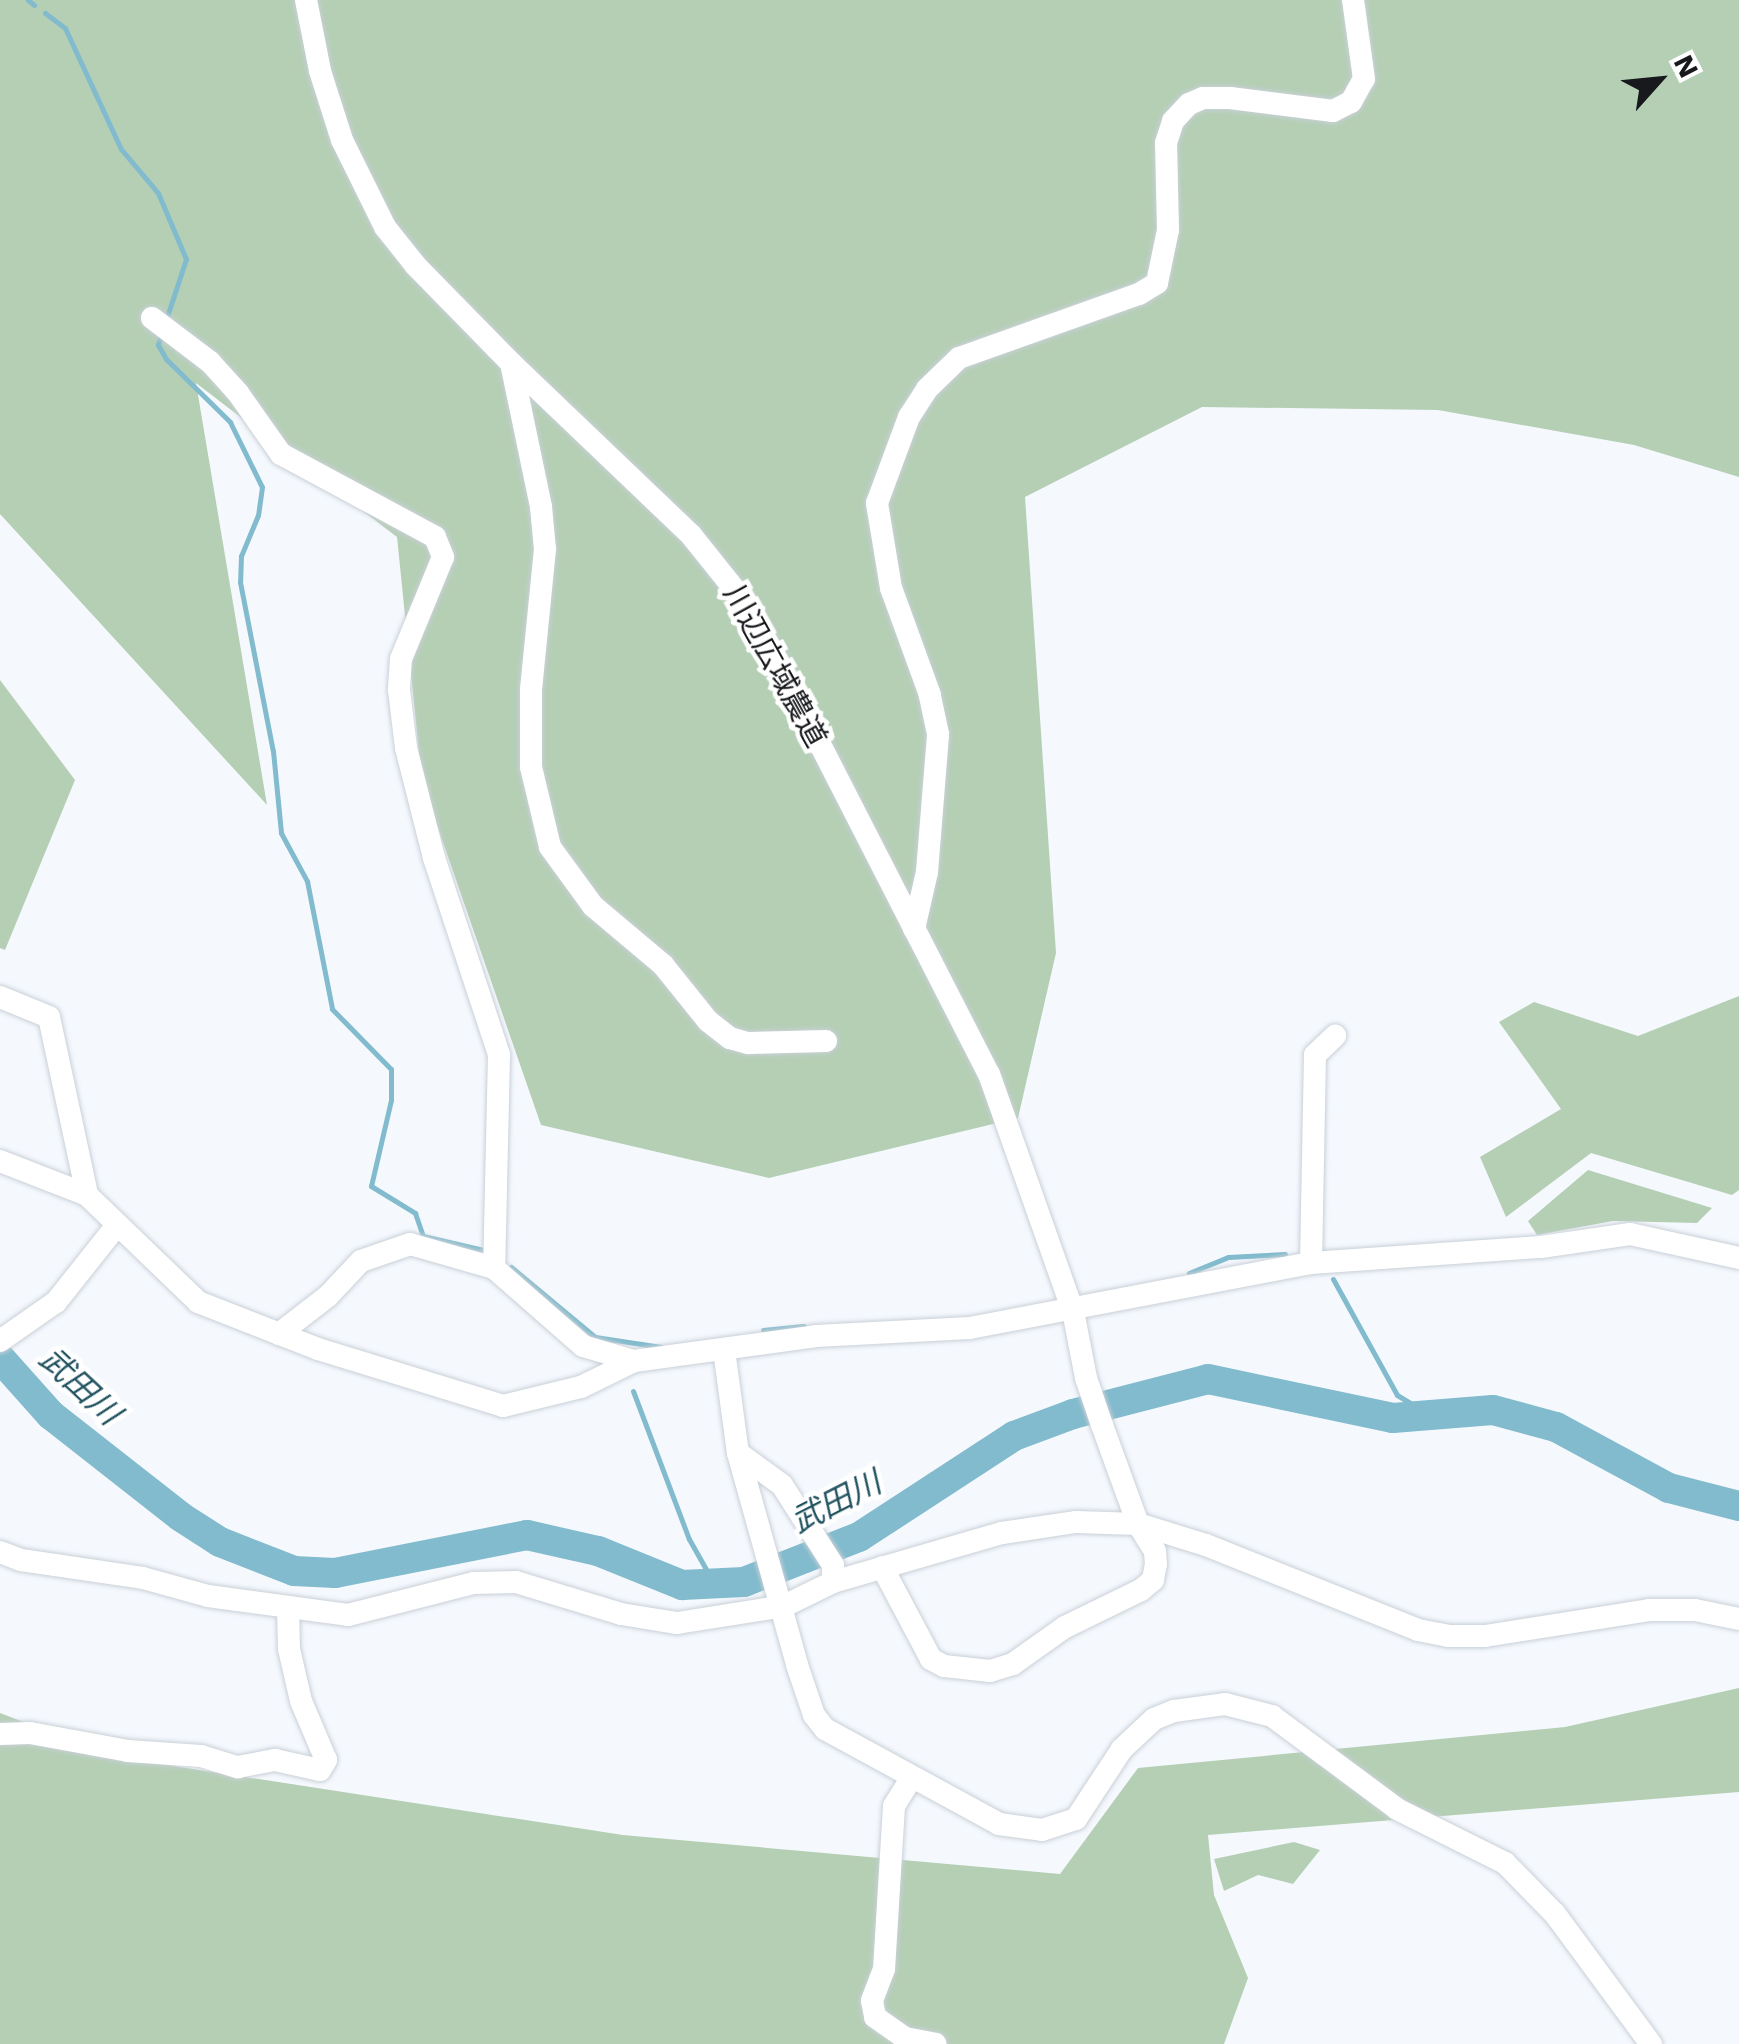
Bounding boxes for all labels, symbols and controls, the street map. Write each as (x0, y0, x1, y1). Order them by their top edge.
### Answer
north arrow (1609, 30, 1709, 130)
text: N (1667, 49, 1706, 83)
street label: 川辺広域農道 (716, 579, 834, 753)
water label: 武田川 (32, 1339, 128, 1433)
water label: 武田川 (785, 1463, 887, 1541)

